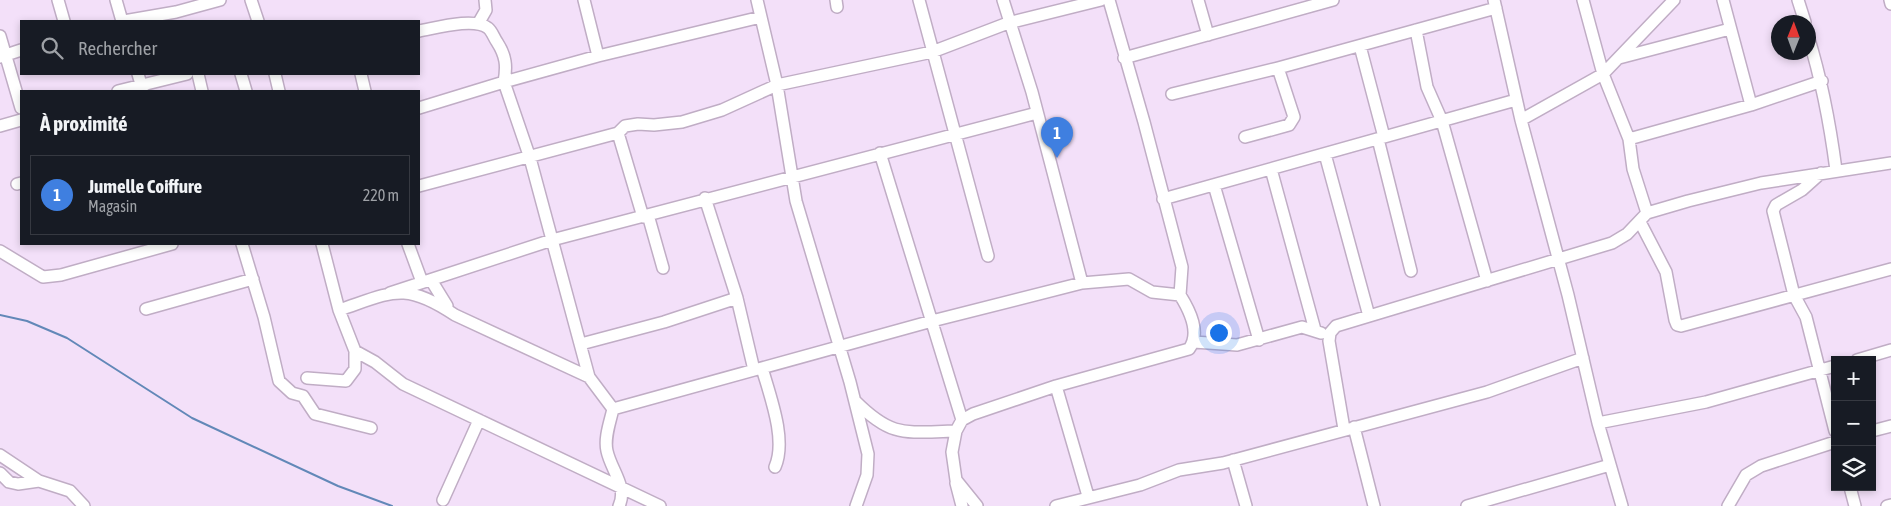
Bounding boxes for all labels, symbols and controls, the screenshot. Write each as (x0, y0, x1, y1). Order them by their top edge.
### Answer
north arrow (1771, 15, 1816, 60)
search box (20, 20, 420, 75)
icon: search (38, 34, 66, 62)
text: Rechercher (78, 37, 157, 59)
text: À proximité (40, 111, 128, 135)
pin: 1 (1041, 117, 1073, 158)
text: Jumelle Coiffure (88, 175, 202, 197)
text: 1 (53, 186, 61, 204)
text: 220 m (363, 186, 399, 204)
text: Magasin (88, 197, 137, 215)
your location (1206, 320, 1232, 346)
map controls (1831, 356, 1876, 491)
button: + (1831, 356, 1876, 401)
button: − (1831, 401, 1876, 446)
button: layers (1831, 446, 1876, 491)

